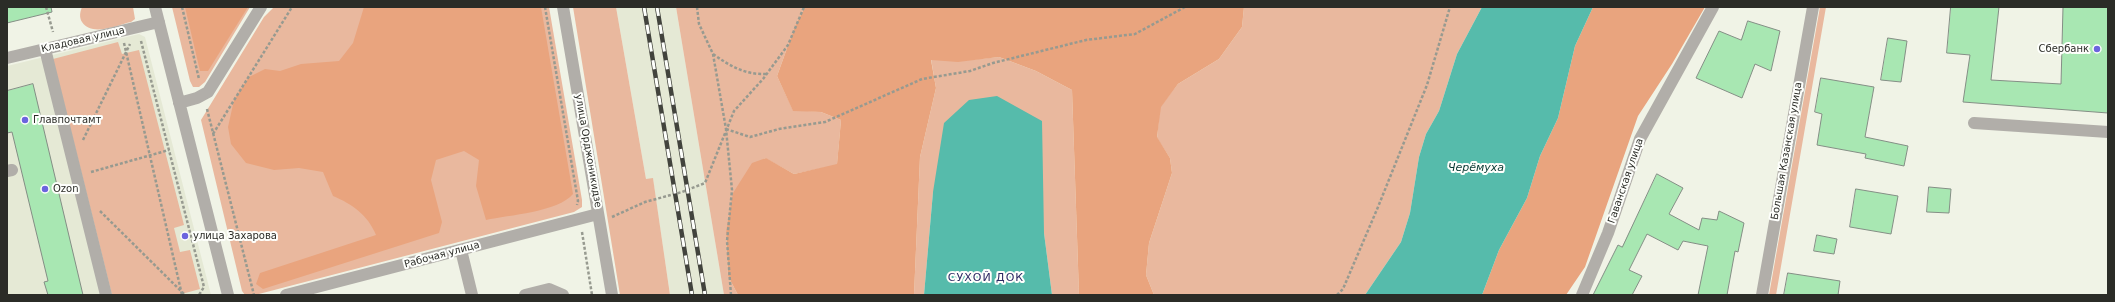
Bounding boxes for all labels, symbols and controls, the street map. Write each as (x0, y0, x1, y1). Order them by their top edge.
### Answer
street label: Кладовая улица (40, 25, 126, 55)
place label: Сбербанк (2038, 43, 2089, 55)
marker: Сбербанк (2092, 44, 2102, 54)
street label: Большая Казанская улица (1769, 81, 1805, 221)
street label: улица Орджоникидзе (572, 93, 604, 209)
place label: Главпочтамт (33, 114, 101, 126)
marker: Главпочтамт (20, 115, 30, 125)
street label: Гаванская улица (1606, 137, 1646, 225)
water label: Черёмуха (1448, 161, 1504, 175)
place label: Ozon (53, 183, 79, 195)
marker: Ozon (40, 184, 50, 194)
place label: улица Захарова (193, 230, 277, 242)
marker: улица Захарова (180, 231, 190, 241)
street label: Рабочая улица (403, 239, 481, 271)
district label: СУХОЙ ДОК (948, 271, 1024, 285)

